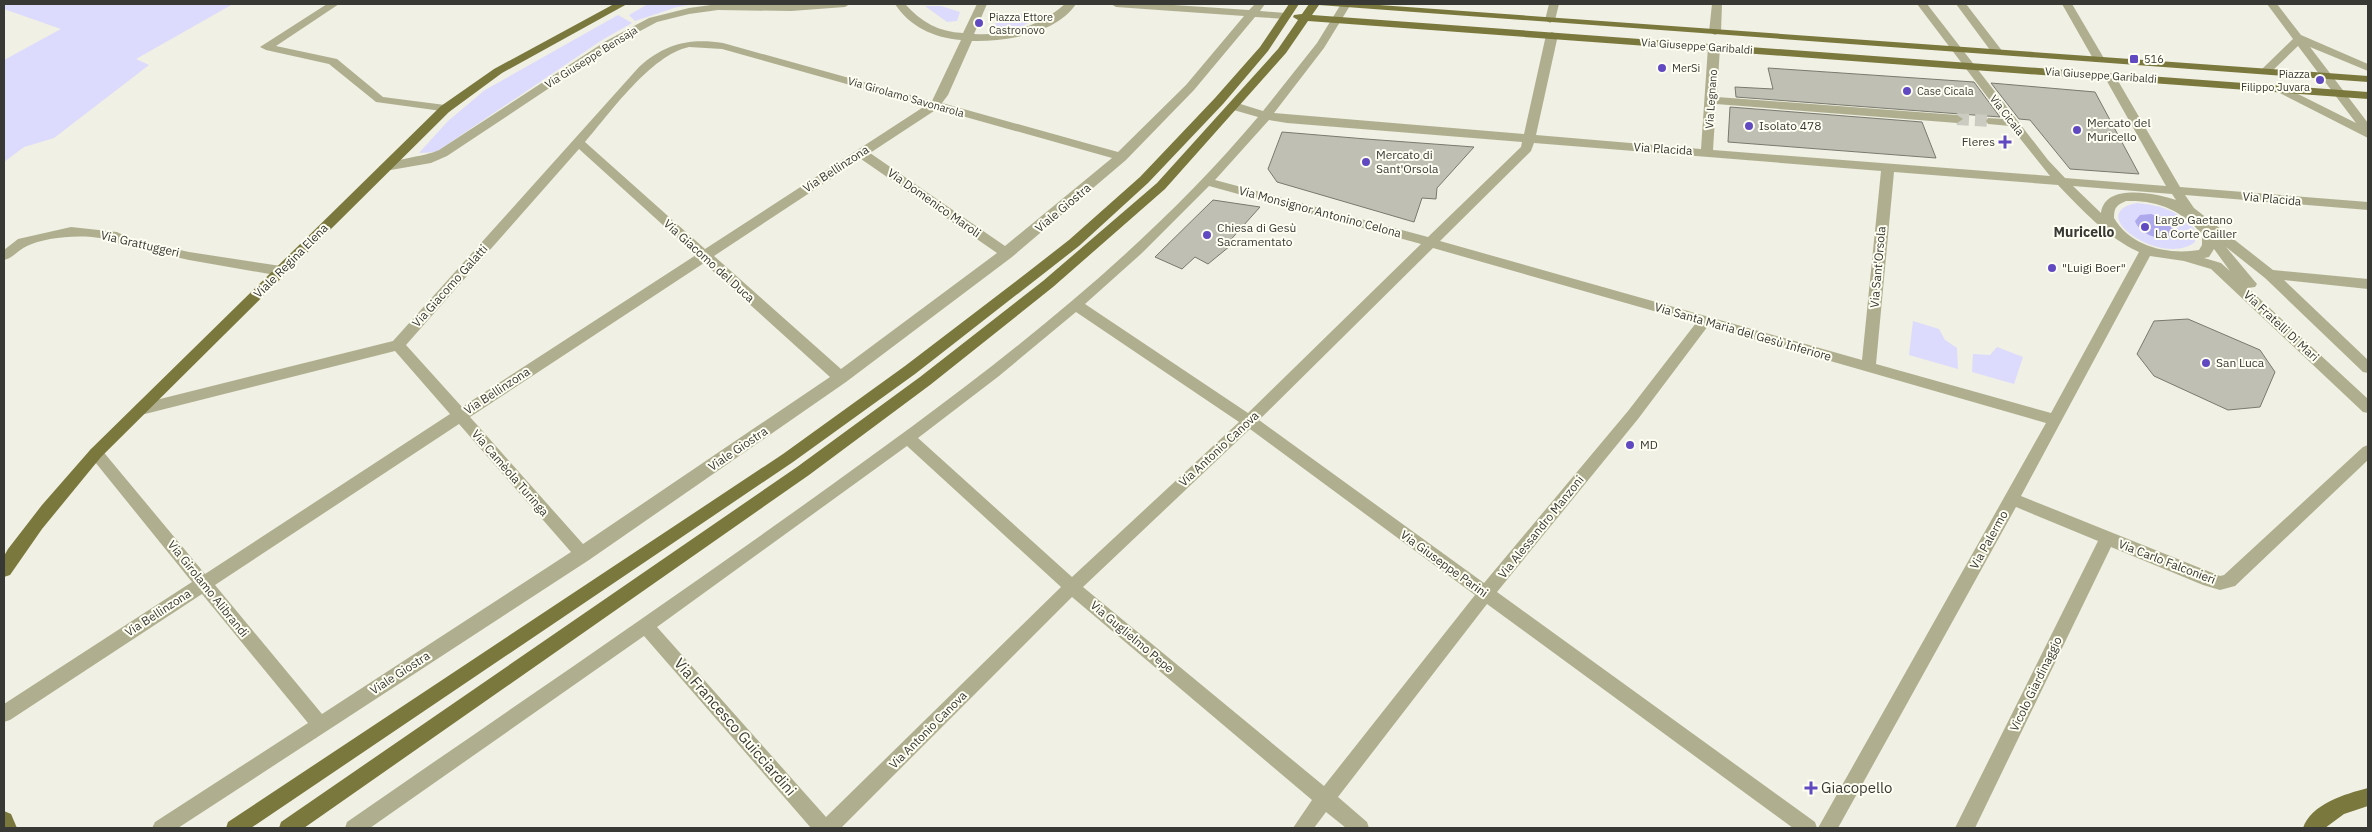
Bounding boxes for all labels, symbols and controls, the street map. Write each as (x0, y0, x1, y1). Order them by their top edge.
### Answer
place label: Piazza Ettore Castronovo (989, 10, 1053, 37)
marker: Piazza Ettore Castronovo (973, 17, 985, 29)
street label: Via Giuseppe Bensaja (542, 23, 640, 91)
street label: Via Giuseppe Garibaldi (1641, 35, 1753, 57)
place label: 516 (2144, 52, 2164, 66)
marker: 516 (2128, 53, 2140, 65)
place label: MerSi (1672, 61, 1700, 75)
marker: MerSi (1656, 62, 1668, 74)
street label: Via Giuseppe Garibaldi (2045, 64, 2157, 86)
place label: Piazza Filippo Juvara (2241, 67, 2310, 94)
street label: Via Legnano (1702, 69, 1720, 129)
street label: Via Girolamo Savonarola (846, 74, 966, 120)
marker: Piazza Filippo Juvara (2314, 74, 2326, 86)
place label: Case Cicala (1917, 84, 1974, 98)
marker: Case Cicala (1901, 85, 1913, 97)
street label: Via Cicala (1987, 92, 2027, 138)
place label: Mercato del Muricello (2087, 115, 2151, 144)
place label: Isolato 478 (1759, 118, 1821, 133)
marker: Isolato 478 (1743, 120, 1755, 132)
marker: Mercato del Muricello (2071, 124, 2083, 136)
place label: Fleres (1962, 134, 1995, 149)
marker: Fleres (1999, 136, 2011, 148)
street label: Via Placida (1633, 139, 1694, 158)
street label: Via Bellinzona (800, 141, 872, 195)
place label: Mercato di Sant'Orsola (1376, 147, 1439, 176)
marker: Mercato di Sant'Orsola (1360, 156, 1372, 168)
street label: Via Domenico Maroli (885, 165, 984, 240)
street label: Viale Giostra (1032, 180, 1094, 235)
street label: Via Monsignor Antonino Celona (1237, 183, 1404, 241)
street label: Via Placida (2242, 188, 2303, 209)
place label: Largo Gaetano La Corte Cailler (2155, 212, 2237, 241)
street label: Via Giacomo del Duca (661, 216, 758, 306)
street label: Viale Regina Elena (250, 220, 331, 301)
place label: Chiesa di Gesù Sacramentato (1217, 220, 1296, 249)
marker: Largo Gaetano La Corte Cailler (2139, 221, 2151, 233)
district label: Muricello (2054, 223, 2114, 241)
street label: Via Sant'Orsola (1866, 225, 1889, 308)
street label: Via Grattuggeri (99, 227, 181, 260)
marker: Chiesa di Gesù Sacramentato (1201, 229, 1213, 241)
street label: Via Giacomo Galatti (409, 241, 491, 330)
place label: "Luigi Boer" (2062, 260, 2126, 275)
marker: "Luigi Boer" (2046, 262, 2058, 274)
street label: Via Fratelli Di Mari (2241, 287, 2322, 364)
street label: Via Santa Maria del Gesù Inferiore (1653, 299, 1834, 364)
place label: San Luca (2216, 355, 2265, 370)
marker: San Luca (2200, 357, 2212, 369)
street label: Via Bellinzona (461, 363, 533, 417)
street label: Via Antonio Canova (1176, 407, 1262, 490)
street label: Viale Giostra (705, 423, 771, 474)
street label: Via Camèola Turinga (469, 426, 552, 519)
place label: MD (1640, 437, 1658, 452)
marker: MD (1624, 439, 1636, 451)
street label: Via Alessandro Manzoni (1495, 472, 1587, 581)
street label: Via Palermo (1966, 508, 2011, 572)
street label: Via Giuseppe Parini (1398, 527, 1491, 600)
street label: Via Carlo Falconieri (2116, 536, 2218, 587)
street label: Via Girolamo Alibrandi (165, 537, 252, 640)
street label: Via Bellinzona (122, 585, 194, 639)
street label: Via Guglielmo Pepe (1088, 597, 1177, 676)
street label: Vicolo Giardinaggio (2006, 634, 2065, 734)
street label: Viale Giostra (367, 647, 433, 697)
street label: Via Francesco Guicciardini (670, 654, 800, 800)
street label: Via Antonio Canova (886, 687, 970, 772)
place label: Giacopello (1821, 778, 1892, 797)
marker: Giacopello (1805, 782, 1817, 794)

